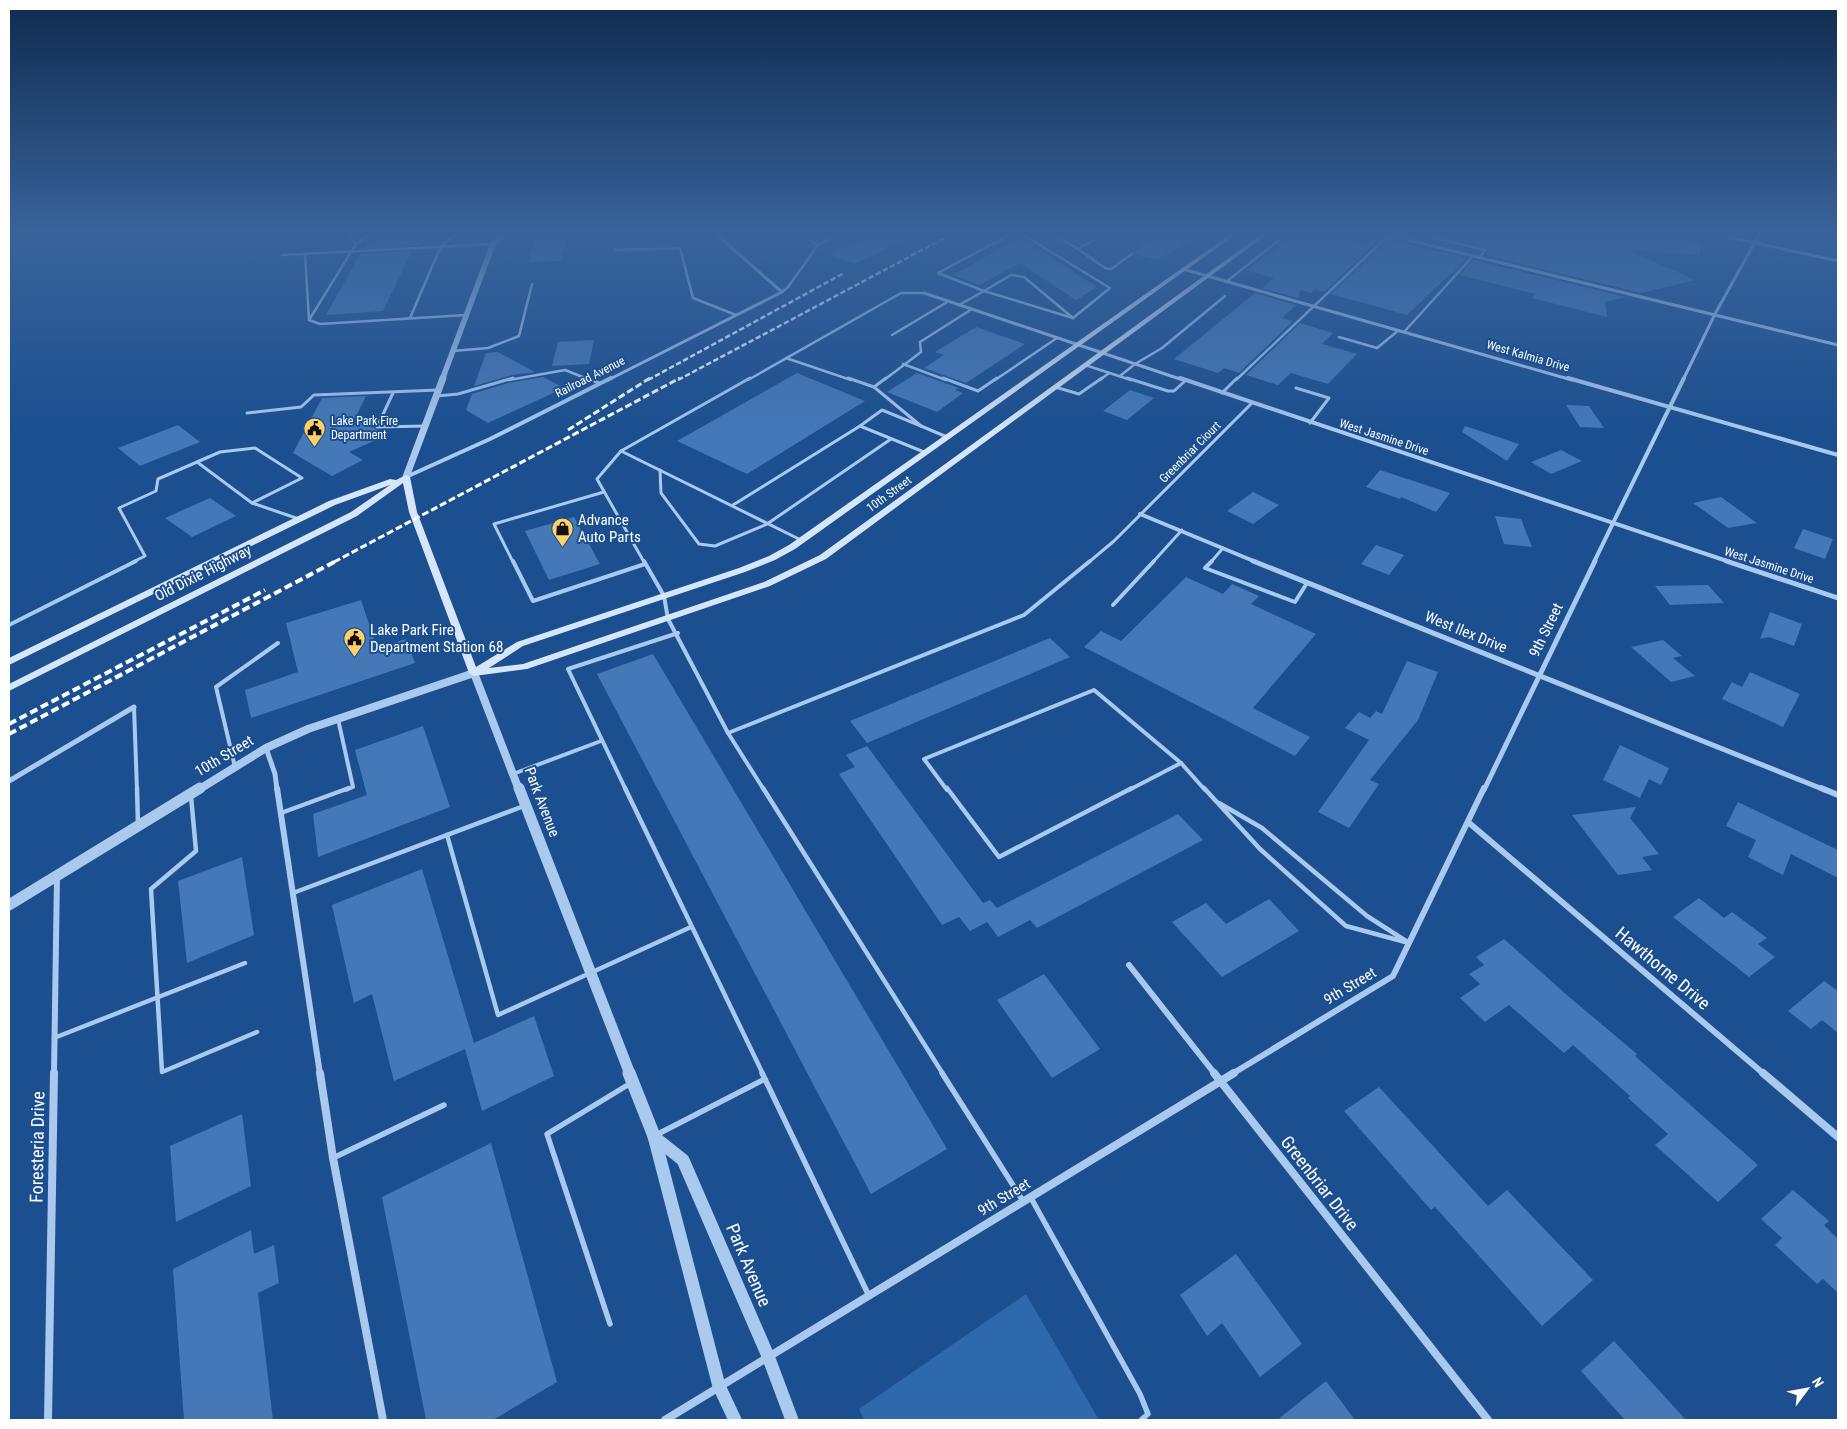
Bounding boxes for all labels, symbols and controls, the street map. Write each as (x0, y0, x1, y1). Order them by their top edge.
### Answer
street label: West Kalmia Drive (1485, 337, 1571, 375)
street label: Railroad Avenue (553, 353, 627, 401)
place label: Lake Park Fire Department (331, 414, 398, 442)
public building icon: Lake Park Fire Department (303, 416, 327, 447)
street label: West Jasmine Drive (1337, 416, 1431, 458)
street label: Greenbriar Ciourt (1156, 418, 1224, 486)
street label: 10th Street (864, 473, 915, 515)
place label: Advance Auto Parts (578, 511, 641, 546)
shop icon: Advance Auto Parts (550, 517, 574, 548)
street label: Old Dixie Highway (152, 541, 254, 605)
street label: West Jasmine Drive (1722, 544, 1816, 586)
street label: 9th Street (1525, 600, 1567, 660)
street label: West Ilex Drive (1422, 607, 1510, 657)
place label: Lake Park Fire Department Station 68 (370, 621, 503, 656)
public building icon: Lake Park Fire Department Station 68 (342, 627, 366, 658)
street label: 10th Street (191, 732, 257, 780)
street label: Park Avenue (520, 765, 564, 839)
street label: Hawthorne Drive (1611, 922, 1715, 1014)
street label: 9th Street (1321, 963, 1379, 1009)
street label: Foresteria Drive (26, 1091, 48, 1203)
street label: Greenbriar Drive (1277, 1132, 1363, 1234)
street label: 9th Street (975, 1174, 1033, 1220)
street label: Park Avenue (722, 1220, 776, 1310)
north arrow (1782, 1364, 1832, 1414)
text: N (1809, 1374, 1827, 1390)

